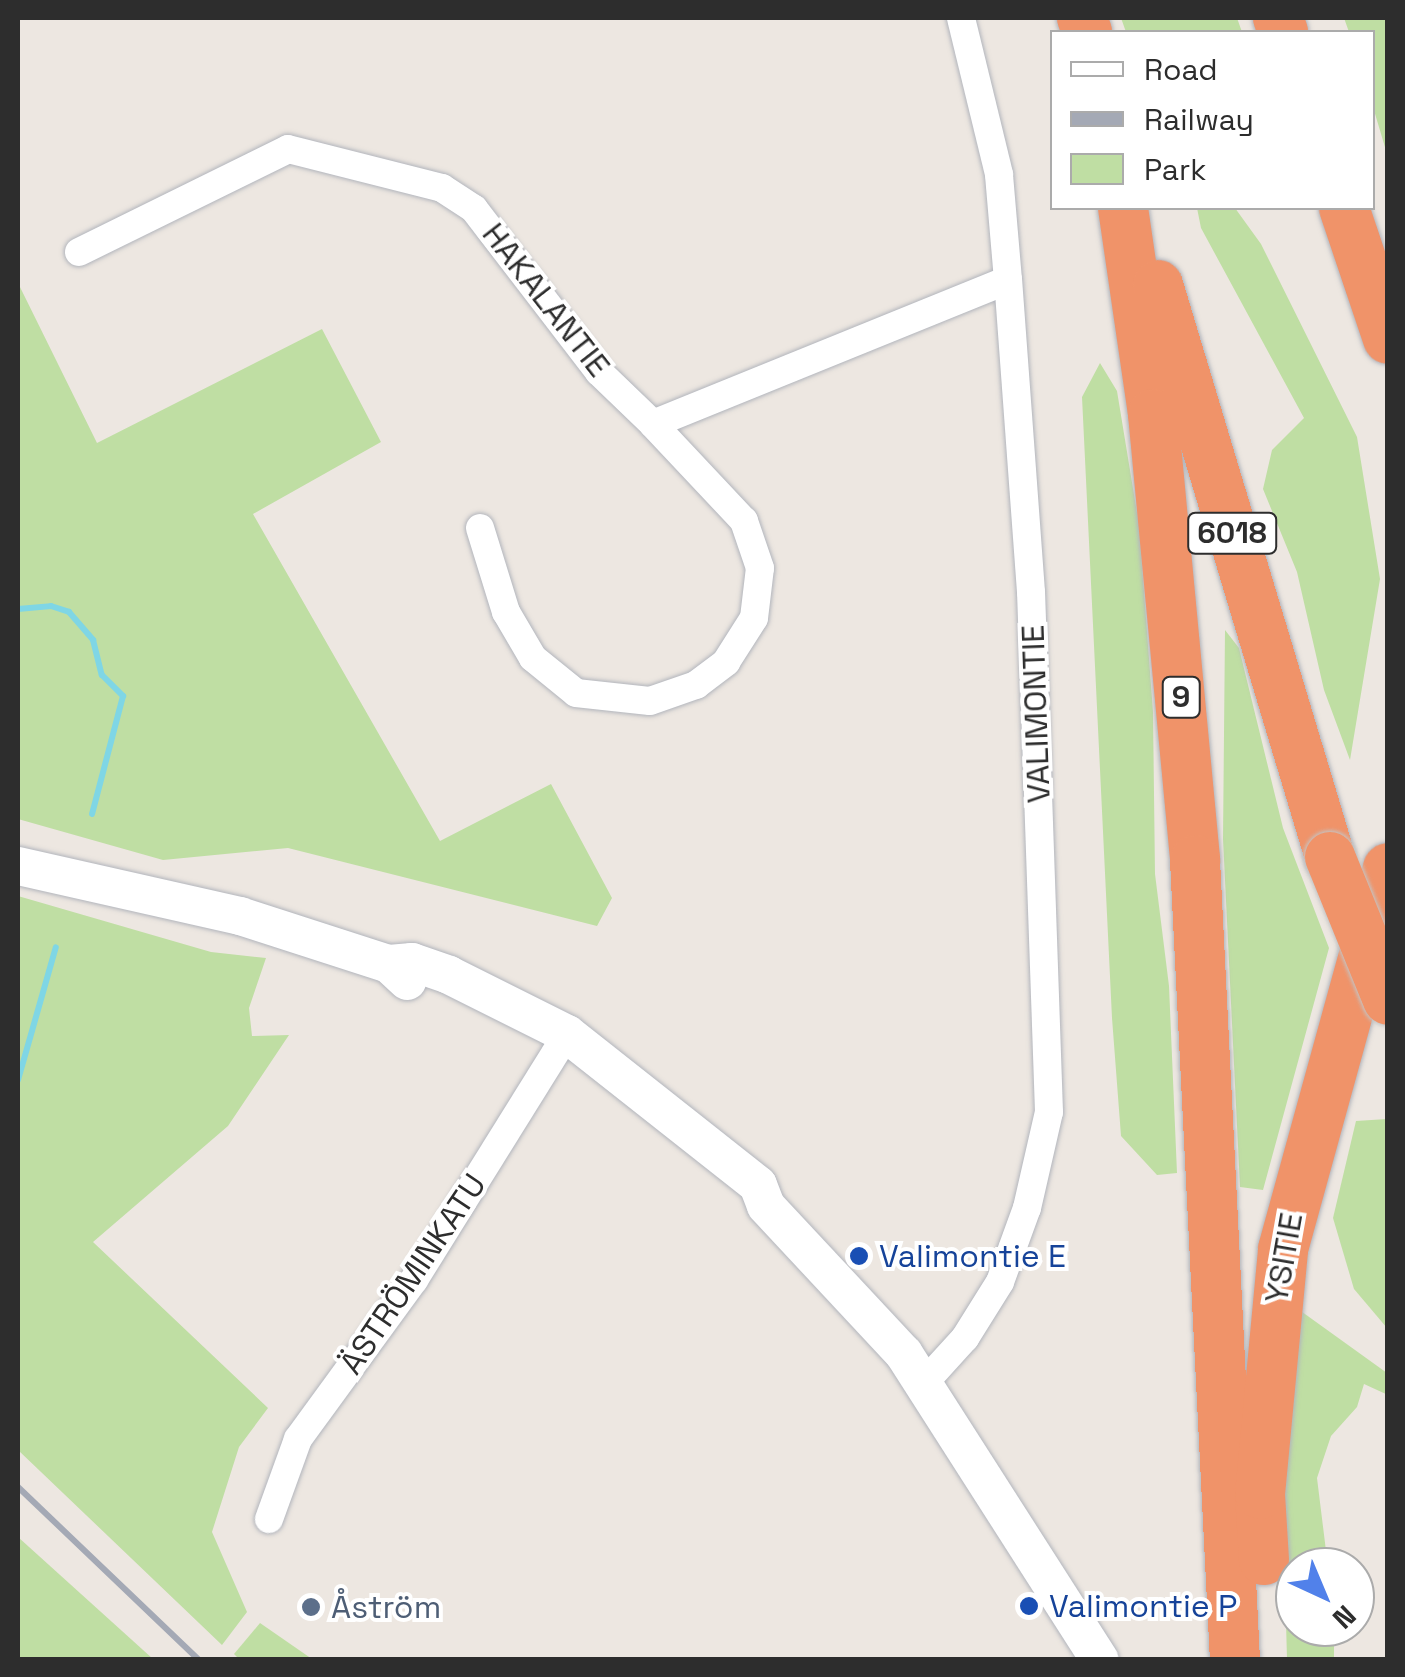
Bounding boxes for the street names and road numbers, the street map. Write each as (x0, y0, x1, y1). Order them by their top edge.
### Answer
street label: HAKALANTIE (474, 216, 618, 384)
road number: 6018 (1187, 508, 1277, 558)
street label: VALIMONTIE (1014, 624, 1058, 804)
road number: 9 (1161, 672, 1201, 722)
street label: ÄSTRÖMINKATU (332, 1167, 494, 1381)
street label: YSITIE (1257, 1210, 1311, 1306)

